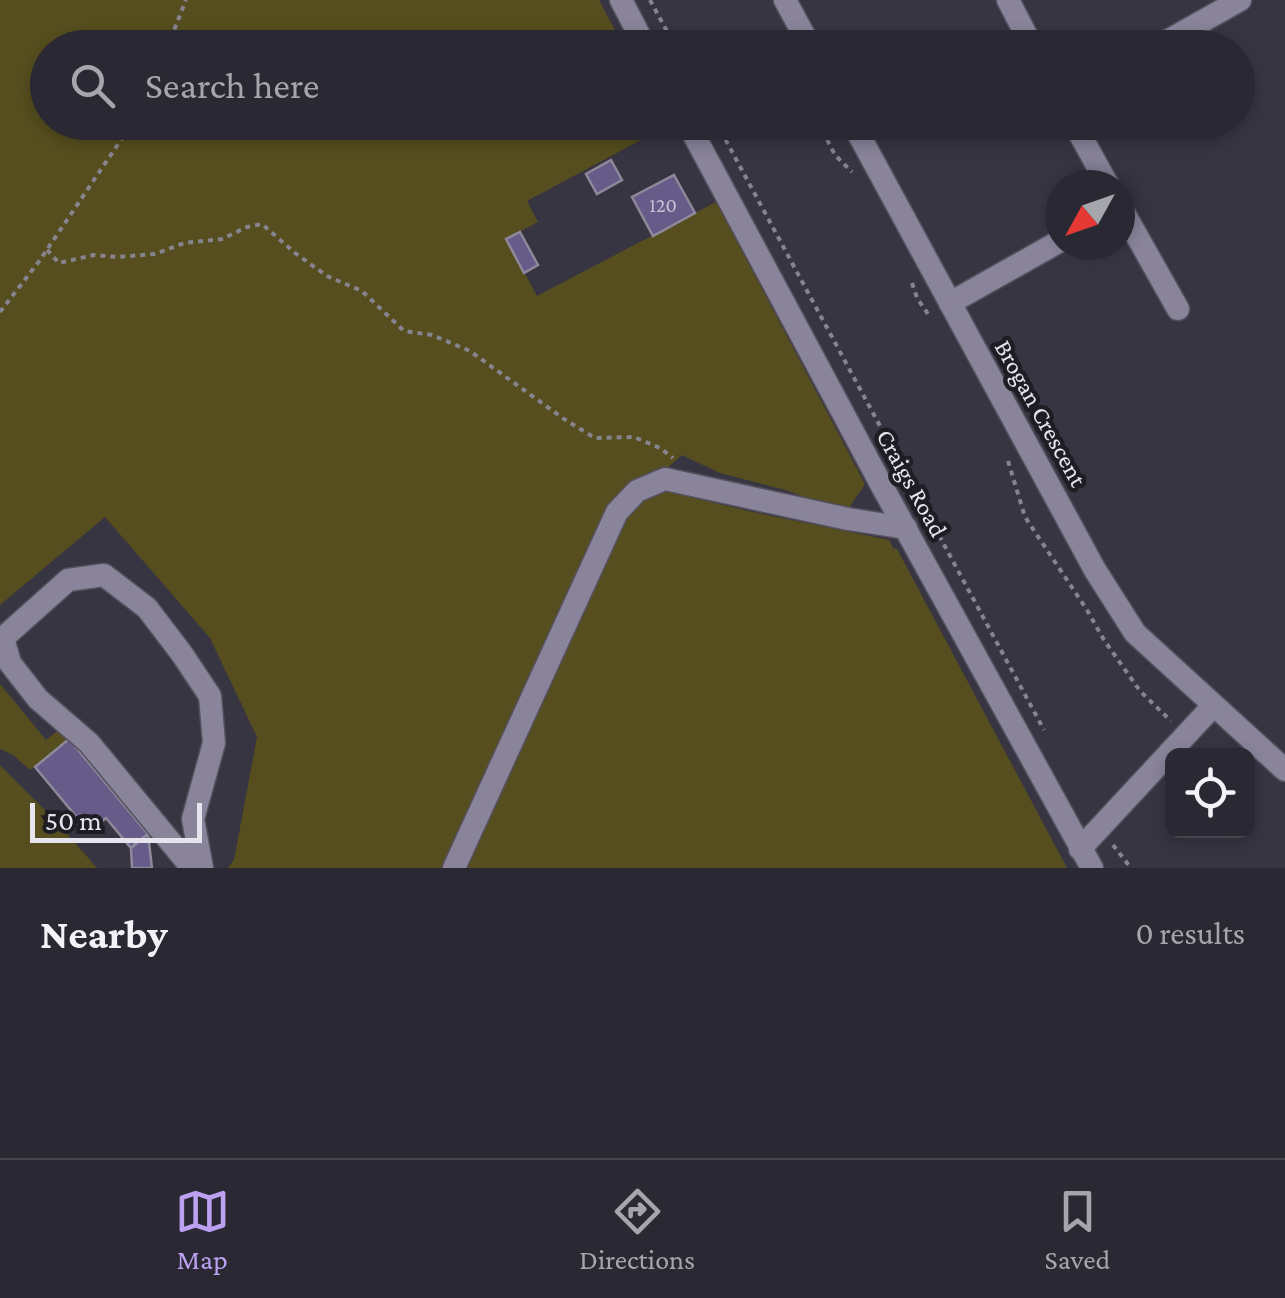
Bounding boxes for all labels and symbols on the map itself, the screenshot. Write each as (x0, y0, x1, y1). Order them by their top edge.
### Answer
north arrow (1045, 170, 1135, 260)
house number: 120 (649, 194, 677, 216)
street label: Brogan Crescent (989, 335, 1093, 492)
street label: Craigs Road (871, 425, 953, 542)
scale bar (30, 798, 202, 843)

